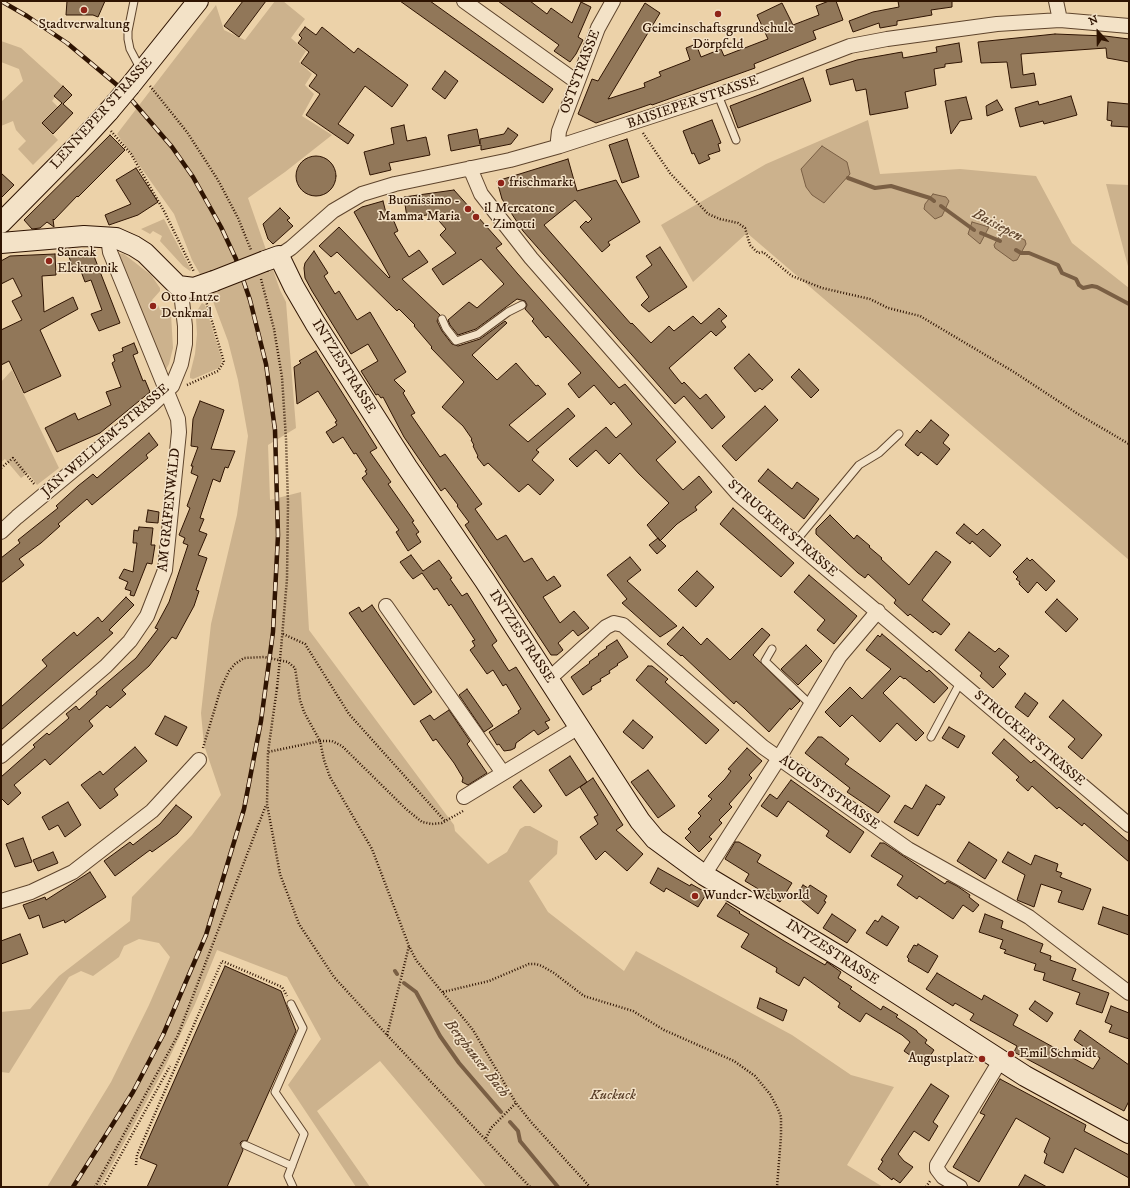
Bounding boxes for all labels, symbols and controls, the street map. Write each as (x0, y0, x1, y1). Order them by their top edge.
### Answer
marker: Stadtverwaltung (79, 5, 89, 15)
marker: Geimeinschaftsgrundschule Dörpfeld (713, 9, 723, 19)
north arrow (1078, 12, 1118, 52)
text: N (1087, 13, 1100, 29)
place label: Stadtverwaltung (39, 17, 129, 33)
place label: Geimeinschaftsgrundschule Dörpfeld (642, 21, 794, 54)
street label: OSTSTRASSE (557, 28, 605, 116)
street label: LENNEPER STRASSE (48, 55, 156, 173)
street label: BAISIEPER STRASSE (625, 73, 761, 133)
place label: frischmarkt (509, 175, 573, 191)
marker: frischmarkt (496, 178, 506, 188)
place label: Buonissimo - Mamma Maria (378, 193, 460, 226)
place label: il Mercatone - Zimotti (484, 201, 555, 234)
marker: Buonissimo - Mamma Maria (463, 204, 473, 214)
water label: Baisiepen (969, 206, 1025, 246)
marker: il Mercatone - Zimotti (471, 212, 481, 222)
place label: Sancak Elektronik (57, 245, 118, 278)
marker: Sancak Elektronik (44, 256, 54, 266)
place label: Otto Intze Denkmal (161, 290, 219, 322)
marker: Otto Intze Denkmal (148, 301, 158, 311)
street label: INTZESTRASSE (307, 317, 379, 417)
street label: JAN-WELLEM-STRASSE (39, 381, 173, 501)
street label: AM GRAFENWALD (155, 447, 185, 573)
street label: STRUCKER STRASSE (724, 477, 840, 581)
street label: INTZESTRASSE (485, 587, 557, 687)
street label: STRUCKER STRASSE (970, 688, 1088, 790)
street label: AUGUSTSTRASSE (776, 752, 882, 834)
place label: Wunder-Webworld (703, 888, 809, 904)
marker: Wunder-Webworld (690, 891, 700, 901)
street label: INTZESTRASSE (782, 917, 882, 989)
water label: Berghauser Bach (440, 1016, 512, 1102)
place label: Emil Schmidt (1019, 1046, 1097, 1062)
marker: Emil Schmidt (1006, 1049, 1016, 1059)
place label: Augustplatz (908, 1051, 974, 1067)
marker: Augustplatz (977, 1054, 987, 1064)
park label: Kuckuck (590, 1088, 636, 1104)

